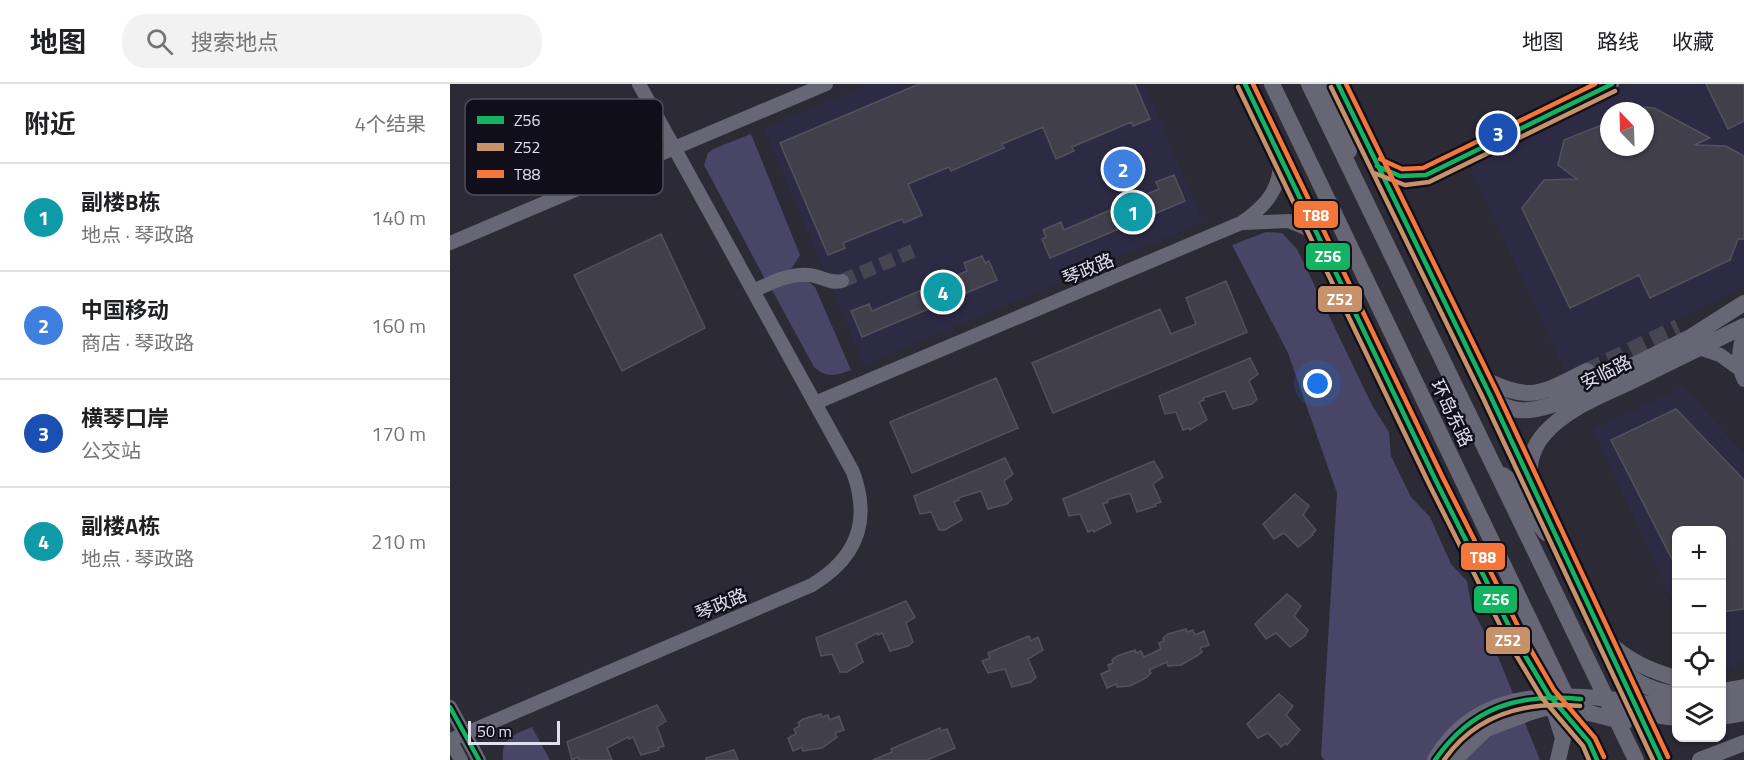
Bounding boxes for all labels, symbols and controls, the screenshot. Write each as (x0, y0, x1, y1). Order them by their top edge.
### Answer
search box (122, 14, 542, 68)
text: 地图 (30, 20, 86, 63)
icon: search (143, 25, 176, 58)
text: 搜索地点 (191, 25, 279, 59)
text: 地图 (1522, 25, 1564, 57)
text: 路线 (1597, 25, 1639, 57)
text: 收藏 (1672, 25, 1714, 57)
legend (465, 99, 663, 195)
north arrow (1600, 102, 1654, 156)
text: 附近 (24, 104, 76, 143)
text: 4个结果 (355, 108, 426, 139)
text: Z56 (514, 108, 541, 132)
pin: 3 (1478, 110, 1518, 156)
text: Z52 (514, 135, 541, 159)
pin: 2 (1104, 146, 1142, 191)
text: T88 (514, 162, 540, 186)
text: 副楼B栋 (81, 185, 160, 219)
pin: 1 (1114, 190, 1152, 234)
line badge: T88 (1293, 200, 1339, 229)
text: 1 (38, 202, 49, 233)
text: 140 m (371, 202, 426, 233)
text: T88 (1303, 203, 1329, 227)
text: 地点 · 琴政路 (81, 219, 194, 250)
line badge: Z56 (1305, 242, 1351, 271)
text: Z56 (1315, 244, 1341, 268)
street label: 琴政路 (1058, 246, 1118, 292)
pin: 4 (924, 270, 962, 314)
line badge: Z52 (1317, 285, 1363, 313)
text: Z52 (1327, 287, 1353, 311)
text: 中国移动 (81, 293, 169, 327)
text: 2 (38, 310, 49, 341)
text: 160 m (371, 310, 426, 341)
text: 商店 · 琴政路 (81, 327, 194, 358)
street label: 安临路 (1576, 348, 1636, 396)
your location (1303, 369, 1332, 398)
street label: 环岛东路 (1424, 375, 1480, 451)
text: 横琴口岸 (81, 401, 169, 435)
text: 3 (38, 418, 49, 449)
text: 170 m (371, 418, 426, 449)
text: 公交站 (81, 435, 141, 466)
text: 副楼A栋 (81, 509, 160, 543)
text: 4 (38, 526, 49, 557)
text: 210 m (371, 526, 426, 557)
map controls (1672, 526, 1726, 742)
button: + (1672, 526, 1726, 580)
line badge: T88 (1460, 542, 1506, 571)
text: 地点 · 琴政路 (81, 543, 194, 574)
text: T88 (1470, 545, 1496, 569)
button: − (1672, 580, 1726, 634)
street label: 琴政路 (691, 581, 751, 627)
line badge: Z56 (1473, 585, 1518, 614)
text: Z56 (1483, 587, 1509, 611)
line badge: Z52 (1485, 626, 1531, 655)
text: Z52 (1495, 628, 1521, 652)
button: locate (1672, 634, 1726, 688)
button: layers (1672, 688, 1726, 742)
scale bar (468, 718, 560, 746)
text: 50 m (477, 719, 512, 743)

